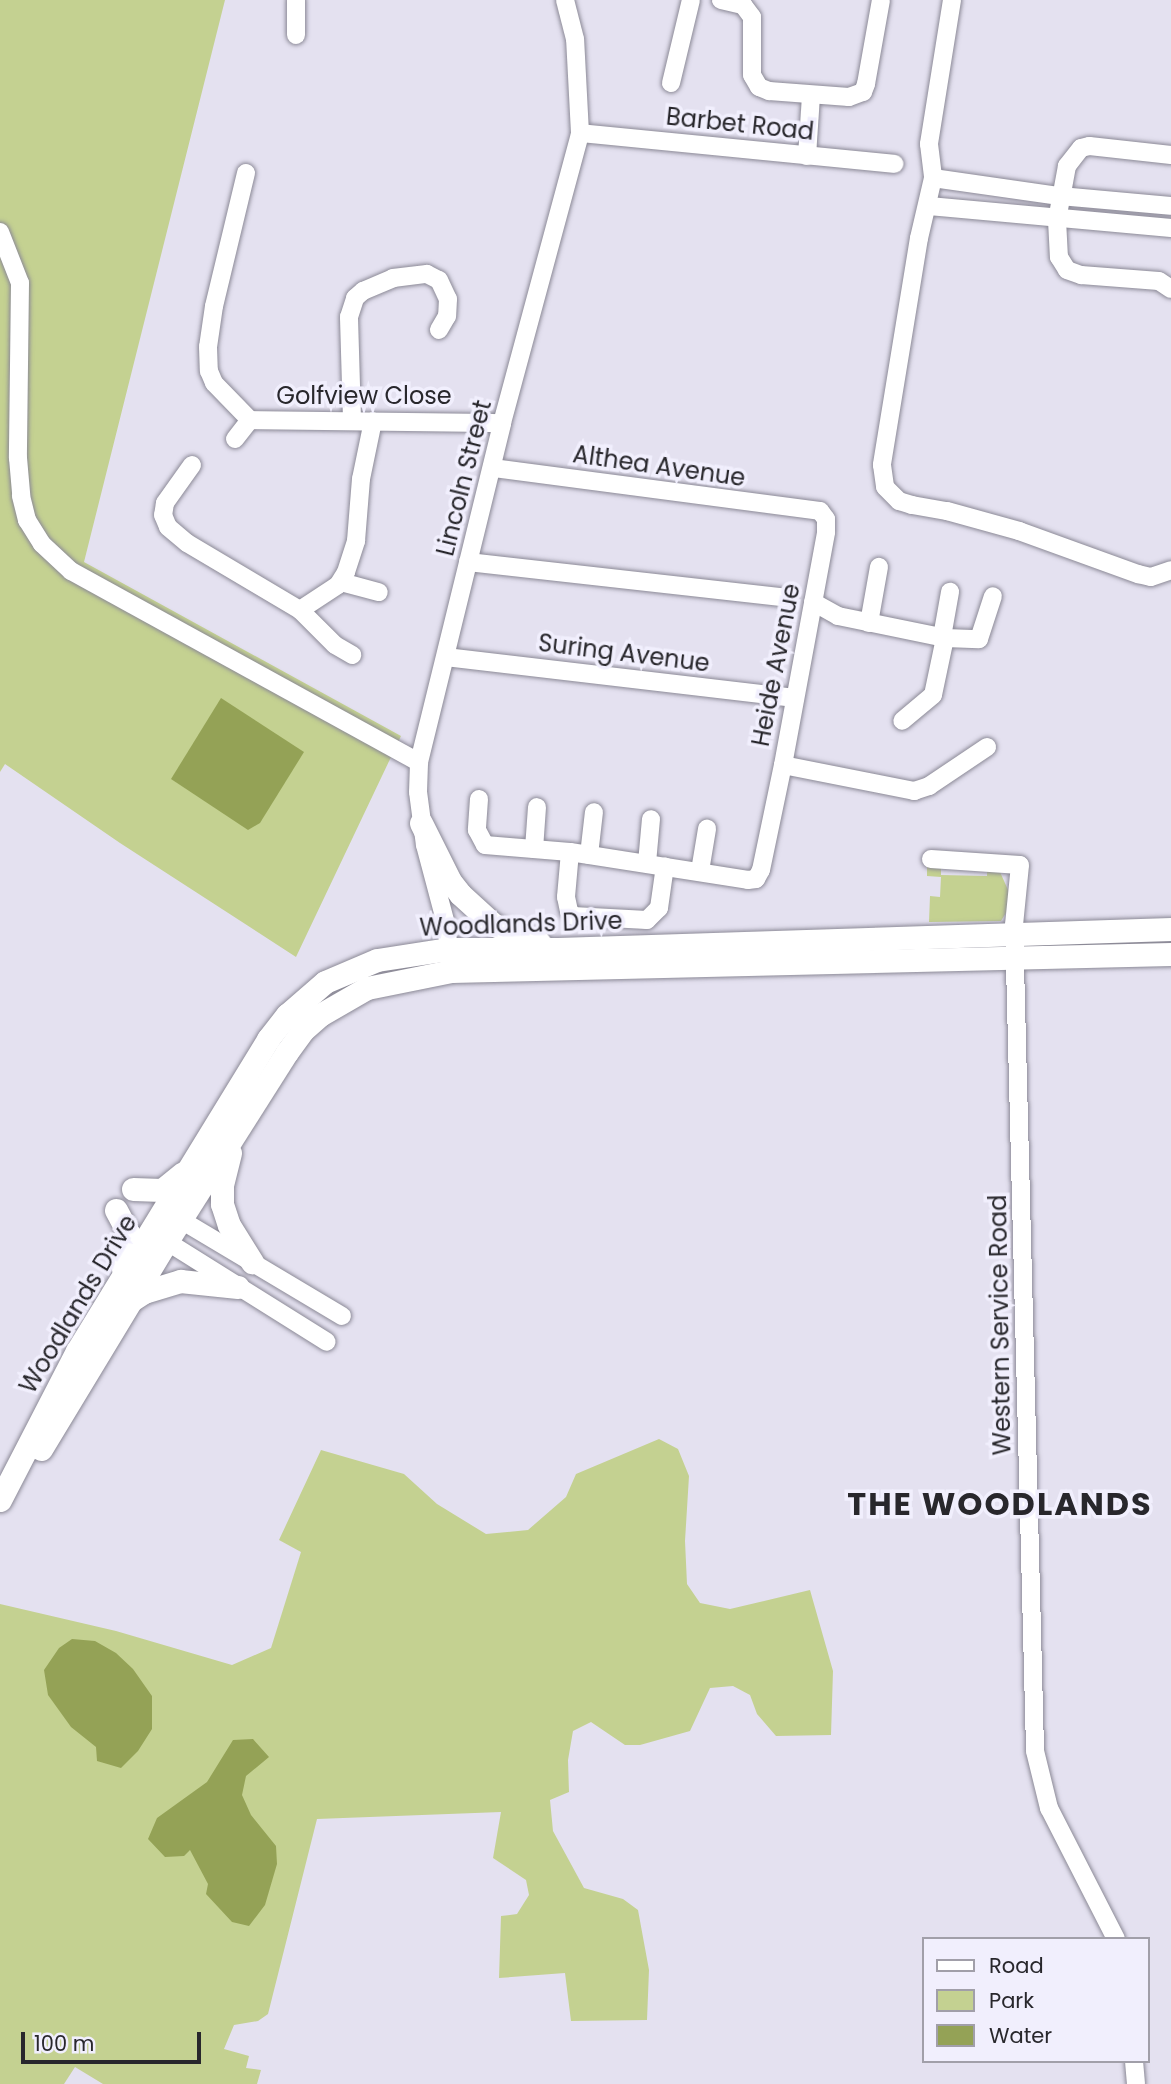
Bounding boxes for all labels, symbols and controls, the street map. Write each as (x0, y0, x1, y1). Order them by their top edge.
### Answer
street label: Barbet Road (665, 102, 815, 146)
street label: Golfview Close (276, 382, 452, 410)
street label: Lincoln Street (431, 397, 497, 559)
street label: Althea Avenue (571, 440, 747, 492)
street label: Heide Avenue (746, 581, 806, 749)
street label: Suring Avenue (537, 628, 711, 678)
street label: Woodlands Drive (419, 906, 623, 942)
street label: Western Service Road (983, 1194, 1017, 1456)
street label: Woodlands Drive (13, 1210, 143, 1398)
district label: THE WOODLANDS (849, 1485, 1151, 1523)
legend (922, 1937, 1150, 2063)
text: Road (989, 1951, 1044, 1980)
text: Park (989, 1986, 1034, 2015)
scale bar (24, 2018, 205, 2062)
text: Water (989, 2021, 1052, 2050)
text: 100 m (34, 2029, 94, 2058)

